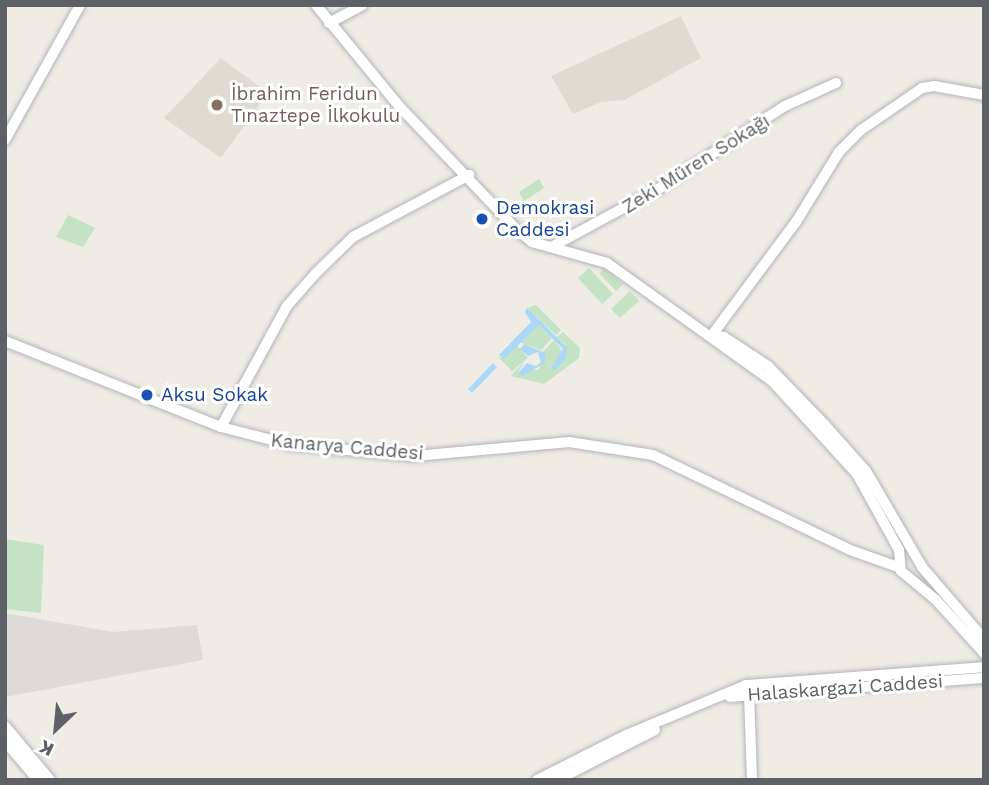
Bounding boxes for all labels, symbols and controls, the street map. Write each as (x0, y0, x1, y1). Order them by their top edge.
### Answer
place label: İbrahim Feridun Tınaztepe İlkokulu (231, 83, 400, 127)
marker: İbrahim Feridun Tınaztepe İlkokulu (209, 97, 225, 113)
street label: Zeki Müren Sokağı (618, 109, 774, 219)
place label: Demokrasi Caddesi (496, 197, 594, 241)
marker: Demokrasi Caddesi (474, 211, 490, 227)
place label: Aksu Sokak (161, 384, 268, 406)
marker: Aksu Sokak (139, 387, 155, 403)
street label: Kanarya Caddesi (269, 429, 425, 465)
street label: Halaskargazi Caddesi (746, 670, 944, 706)
north arrow (21, 694, 91, 764)
text: K (36, 735, 58, 762)

